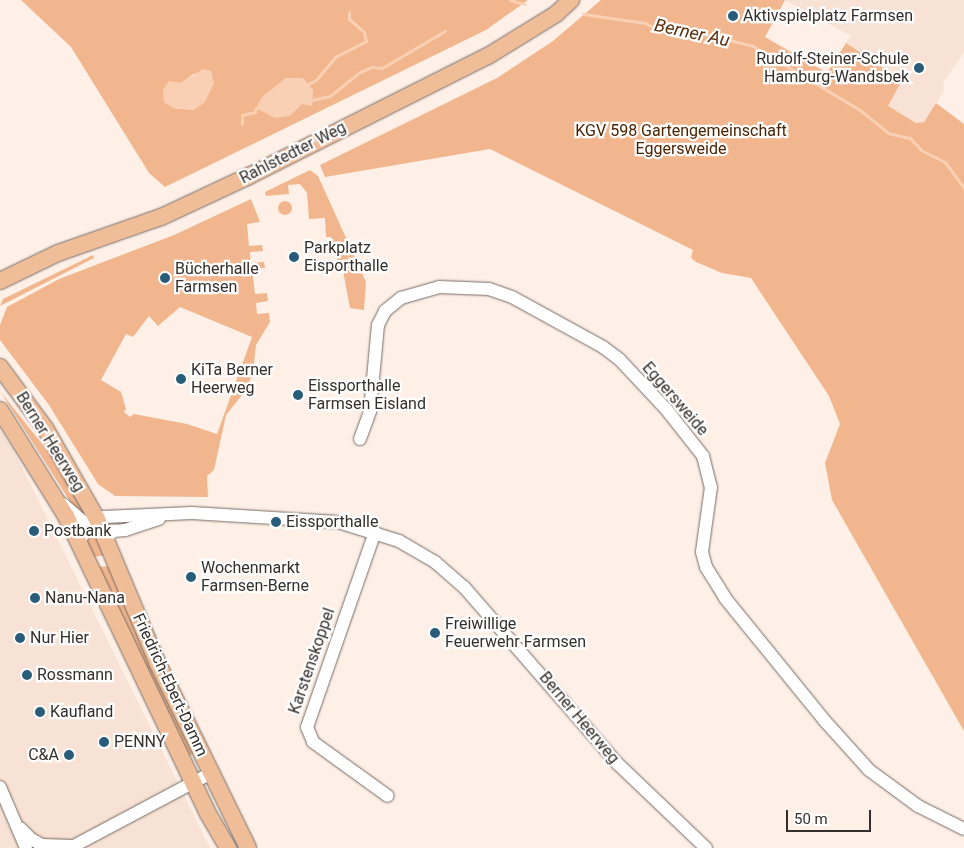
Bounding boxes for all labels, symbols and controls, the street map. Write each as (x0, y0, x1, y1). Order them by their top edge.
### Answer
place label: Aktivspielplatz Farmsen (743, 6, 913, 26)
marker: Aktivspielplatz Farmsen (727, 10, 739, 22)
water label: Berner Au (652, 15, 732, 51)
place label: Rudolf-Steiner-Schule Hamburg-Wandsbek (756, 49, 909, 87)
marker: Rudolf-Steiner-Schule Hamburg-Wandsbek (913, 62, 925, 74)
street label: Rahlstedter Weg (237, 118, 349, 188)
park label: KGV 598 Gartengemeinschaft Eggersweide (575, 121, 787, 159)
place label: Parkplatz Eisporthalle (304, 238, 388, 276)
marker: Parkplatz Eisporthalle (288, 251, 300, 263)
place label: Bücherhalle Farmsen (175, 259, 259, 297)
marker: Bücherhalle Farmsen (159, 272, 171, 284)
street label: Eggersweide (638, 358, 712, 440)
place label: KiTa Berner Heerweg (191, 360, 273, 398)
marker: KiTa Berner Heerweg (175, 373, 187, 385)
place label: Eissporthalle Farmsen Eisland (308, 376, 426, 414)
street label: Berner Heerweg (12, 389, 88, 495)
marker: Eissporthalle Farmsen Eisland (292, 389, 304, 401)
place label: Eissporthalle (286, 512, 378, 532)
marker: Eissporthalle (270, 516, 282, 528)
place label: Postbank (44, 521, 111, 541)
marker: Postbank (28, 525, 40, 537)
place label: Wochenmarkt Farmsen-Berne (201, 558, 309, 596)
marker: Wochenmarkt Farmsen-Berne (185, 571, 197, 583)
place label: Nanu-Nana (45, 588, 125, 608)
marker: Nanu-Nana (29, 592, 41, 604)
street label: Karstenskoppel (285, 605, 339, 717)
street label: Friedrich-Ebert-Damm (128, 610, 212, 760)
place label: Freiwillige Feuerwehr Farmsen (445, 614, 586, 652)
marker: Freiwillige Feuerwehr Farmsen (429, 627, 441, 639)
place label: Nur Hier (30, 628, 89, 648)
marker: Nur Hier (14, 632, 26, 644)
place label: Rossmann (37, 665, 113, 685)
street label: Berner Heerweg (535, 668, 623, 768)
marker: Rossmann (21, 669, 33, 681)
place label: Kaufland (50, 702, 113, 722)
marker: Kaufland (34, 706, 46, 718)
place label: PENNY (114, 732, 165, 752)
marker: PENNY (98, 736, 110, 748)
place label: C&A (28, 745, 59, 765)
marker: C&A (63, 749, 75, 761)
scale bar (789, 800, 874, 832)
text: 50 m (794, 810, 828, 828)

